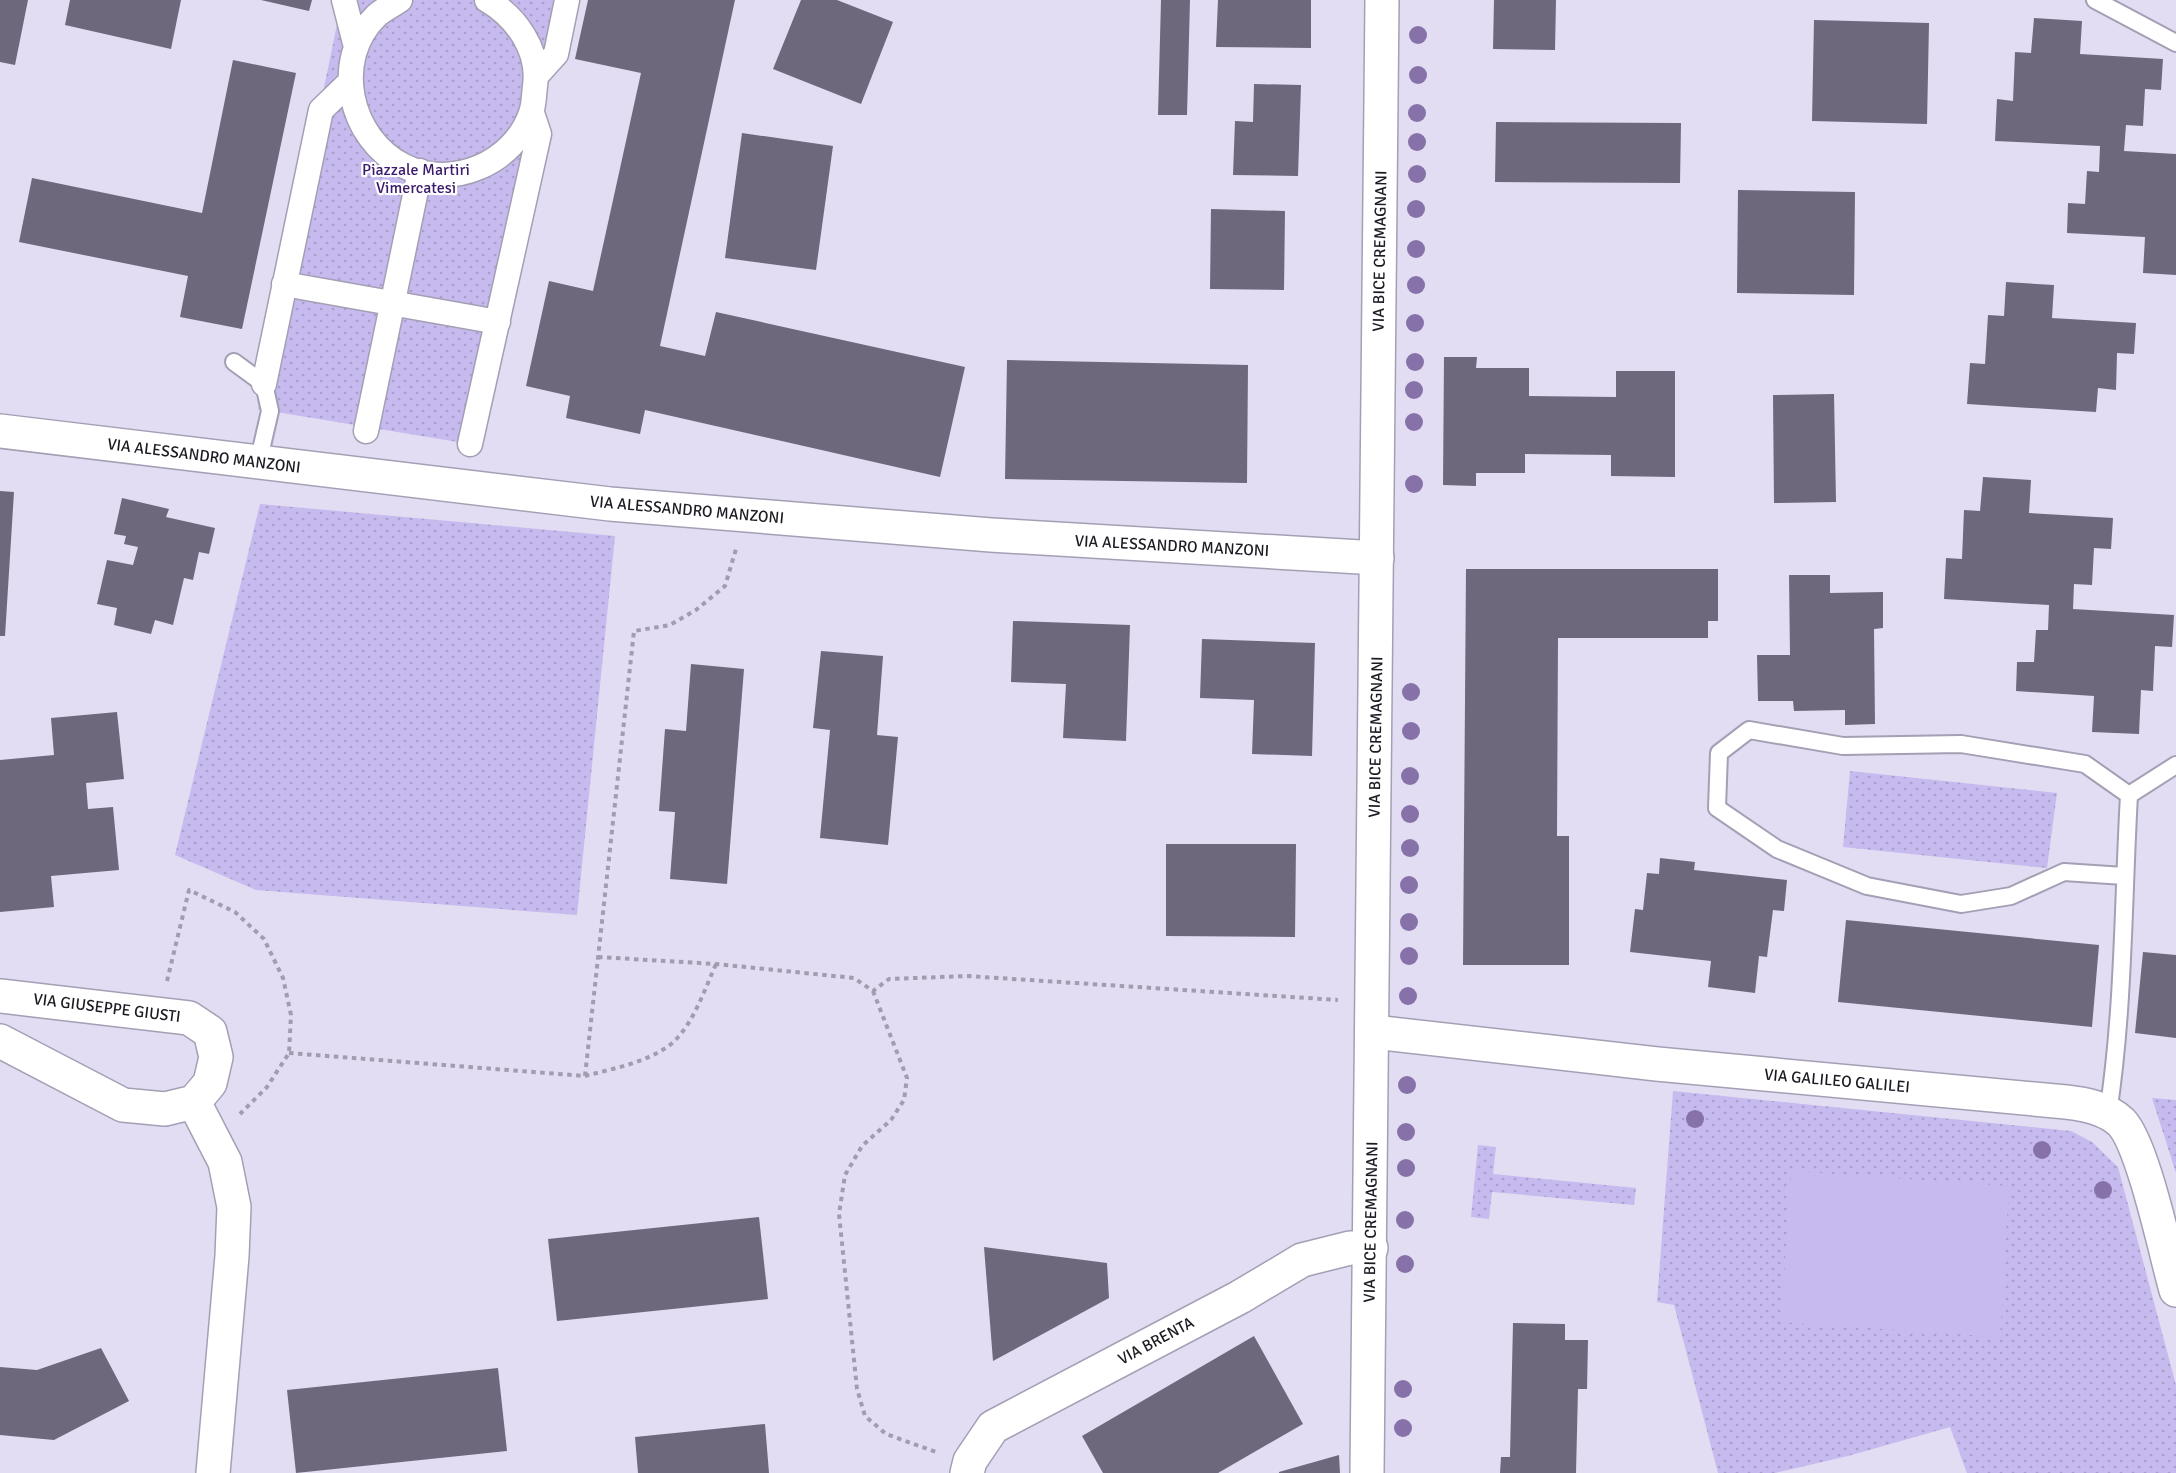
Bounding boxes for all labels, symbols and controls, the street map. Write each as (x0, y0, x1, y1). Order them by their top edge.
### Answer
park label: Piazzale Martiri Vimercatesi (362, 160, 470, 198)
street label: VIA BICE CREMAGNANI (1369, 170, 1391, 332)
street label: VIA ALESSANDRO MANZONI (106, 434, 302, 478)
street label: VIA ALESSANDRO MANZONI (589, 492, 785, 528)
street label: VIA ALESSANDRO MANZONI (1074, 531, 1270, 561)
street label: VIA BICE CREMAGNANI (1365, 656, 1387, 818)
street label: VIA GIUSEPPE GIUSTI (32, 989, 182, 1027)
street label: VIA GALILEO GALILEI (1763, 1065, 1911, 1097)
street label: VIA BICE CREMAGNANI (1360, 1141, 1382, 1303)
street label: VIA BRENTA (1115, 1313, 1198, 1369)

